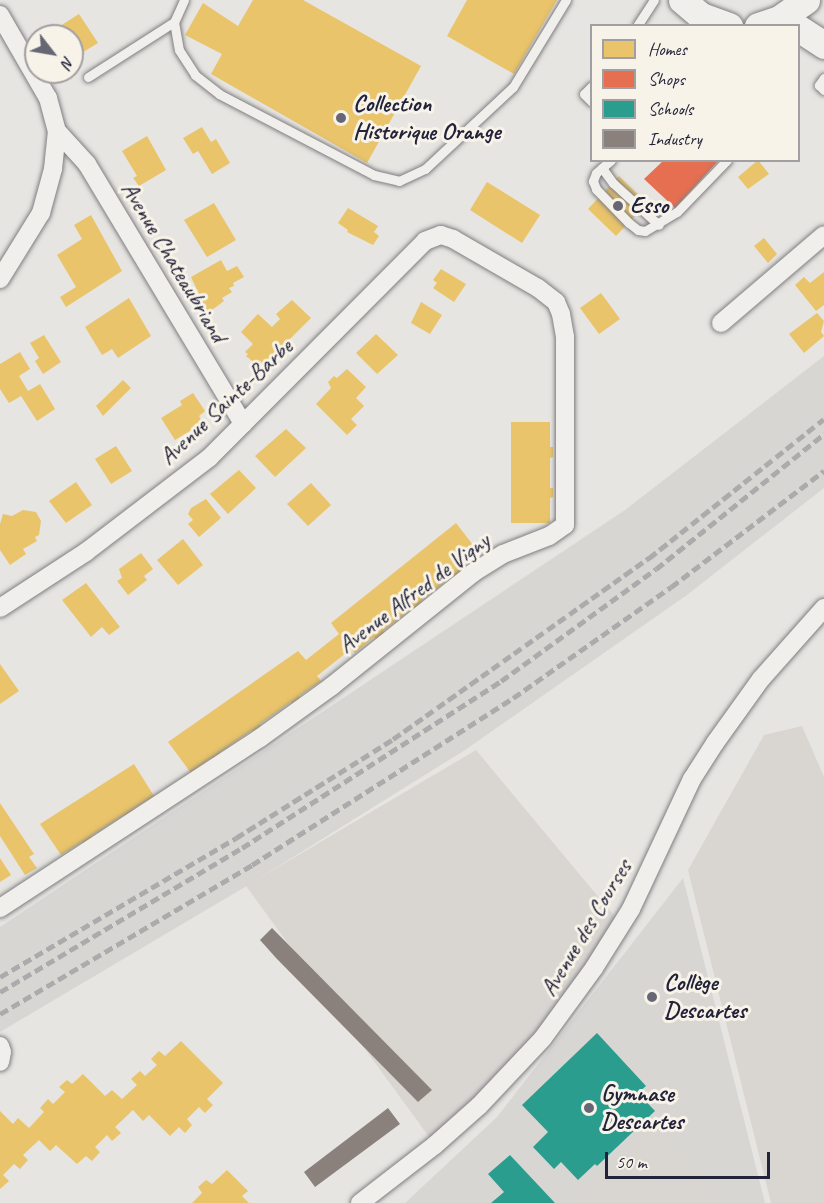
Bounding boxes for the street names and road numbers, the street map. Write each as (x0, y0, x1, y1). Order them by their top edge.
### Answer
street label: Avenue Chateaubriand (115, 177, 233, 347)
street label: Avenue Sainte-Barbe (153, 333, 299, 471)
street label: Avenue Alfred de Vigny (332, 527, 496, 659)
street label: Avenue des Courses (534, 855, 638, 1001)

